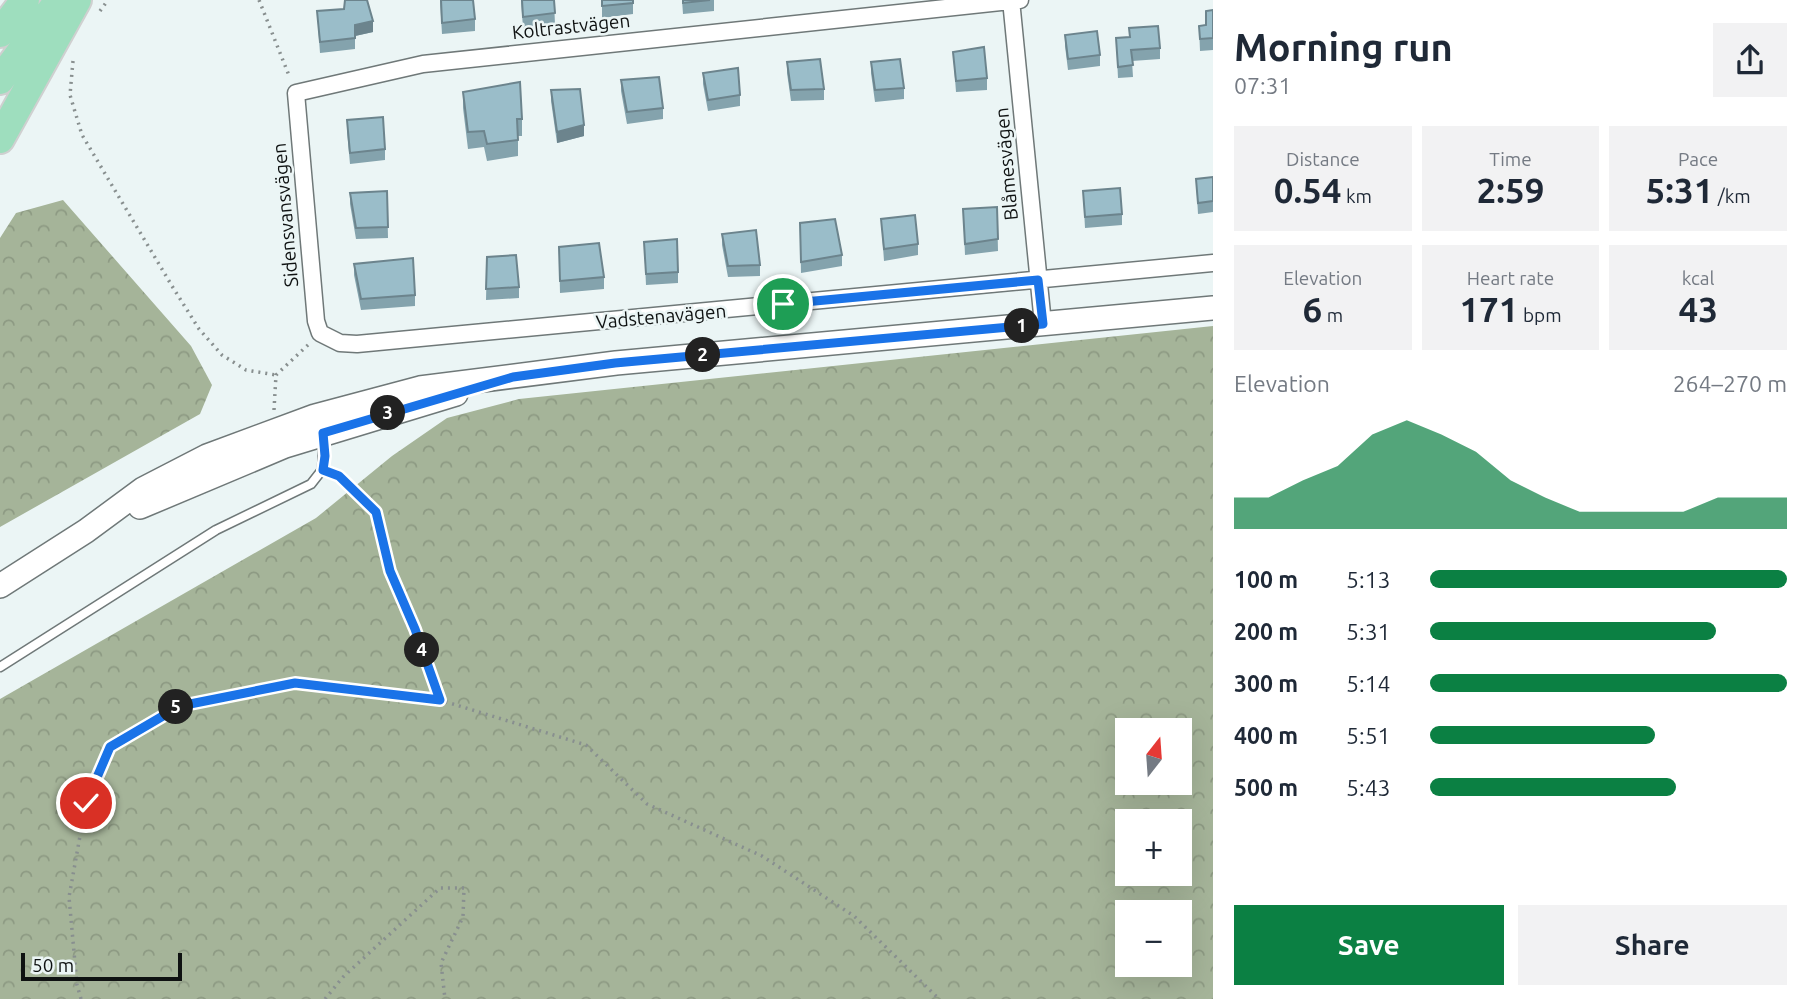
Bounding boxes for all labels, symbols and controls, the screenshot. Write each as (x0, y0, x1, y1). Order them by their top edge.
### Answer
street label: Koltrastvägen (511, 9, 631, 43)
button: share (1713, 23, 1787, 97)
text: Morning run (1234, 26, 1453, 68)
text: 07:31 (1234, 73, 1292, 98)
street label: Blåmesvägen (990, 107, 1022, 221)
street label: Sidensvansvägen (268, 142, 302, 288)
text: Distance (1286, 148, 1360, 170)
text: Time (1489, 148, 1532, 170)
text: Pace (1678, 148, 1718, 170)
text: 0.54 (1274, 170, 1342, 210)
text: 2:59 (1477, 170, 1544, 210)
text: 5:31 (1646, 170, 1713, 210)
text: km (1342, 185, 1372, 207)
text: /km (1713, 185, 1751, 207)
text: Elevation (1283, 267, 1362, 289)
text: Heart rate (1467, 267, 1554, 289)
text: kcal (1682, 267, 1715, 289)
pin (753, 274, 813, 334)
icon: arrive (764, 285, 802, 323)
text: 6 (1303, 289, 1322, 329)
text: 171 (1459, 289, 1519, 329)
text: 43 (1678, 289, 1718, 329)
street label: Vadstenavägen (595, 299, 727, 333)
text: m (1322, 304, 1343, 326)
text: bpm (1519, 304, 1562, 326)
pin: 1 (1004, 308, 1040, 344)
text: 1 (1016, 314, 1027, 336)
pin: 2 (686, 338, 720, 372)
text: 2 (697, 343, 708, 365)
text: Elevation (1234, 371, 1330, 396)
text: 264–270 m (1673, 371, 1787, 396)
pin: 3 (370, 396, 406, 430)
text: 3 (382, 401, 393, 423)
text: 100 m (1234, 567, 1298, 592)
text: 5:13 (1346, 567, 1391, 592)
text: 200 m (1234, 619, 1298, 644)
text: 5:31 (1346, 619, 1391, 644)
pin: 4 (404, 632, 440, 668)
text: 4 (416, 638, 427, 660)
text: 300 m (1234, 671, 1298, 696)
text: 5:14 (1346, 671, 1391, 696)
pin: 5 (158, 690, 194, 724)
text: 5 (170, 695, 181, 717)
north arrow (1115, 718, 1192, 794)
map controls (1115, 718, 1192, 977)
text: 400 m (1234, 723, 1298, 748)
text: 5:51 (1346, 723, 1391, 748)
pin (56, 773, 116, 833)
text: 500 m (1234, 775, 1298, 800)
text: 5:43 (1346, 775, 1391, 800)
icon: check (67, 784, 105, 822)
button: + (1115, 809, 1192, 886)
button: − (1115, 900, 1192, 977)
button: Save (1234, 905, 1504, 985)
button: Share (1518, 905, 1787, 985)
scale bar (21, 950, 182, 982)
text: 50 m (32, 954, 74, 976)

